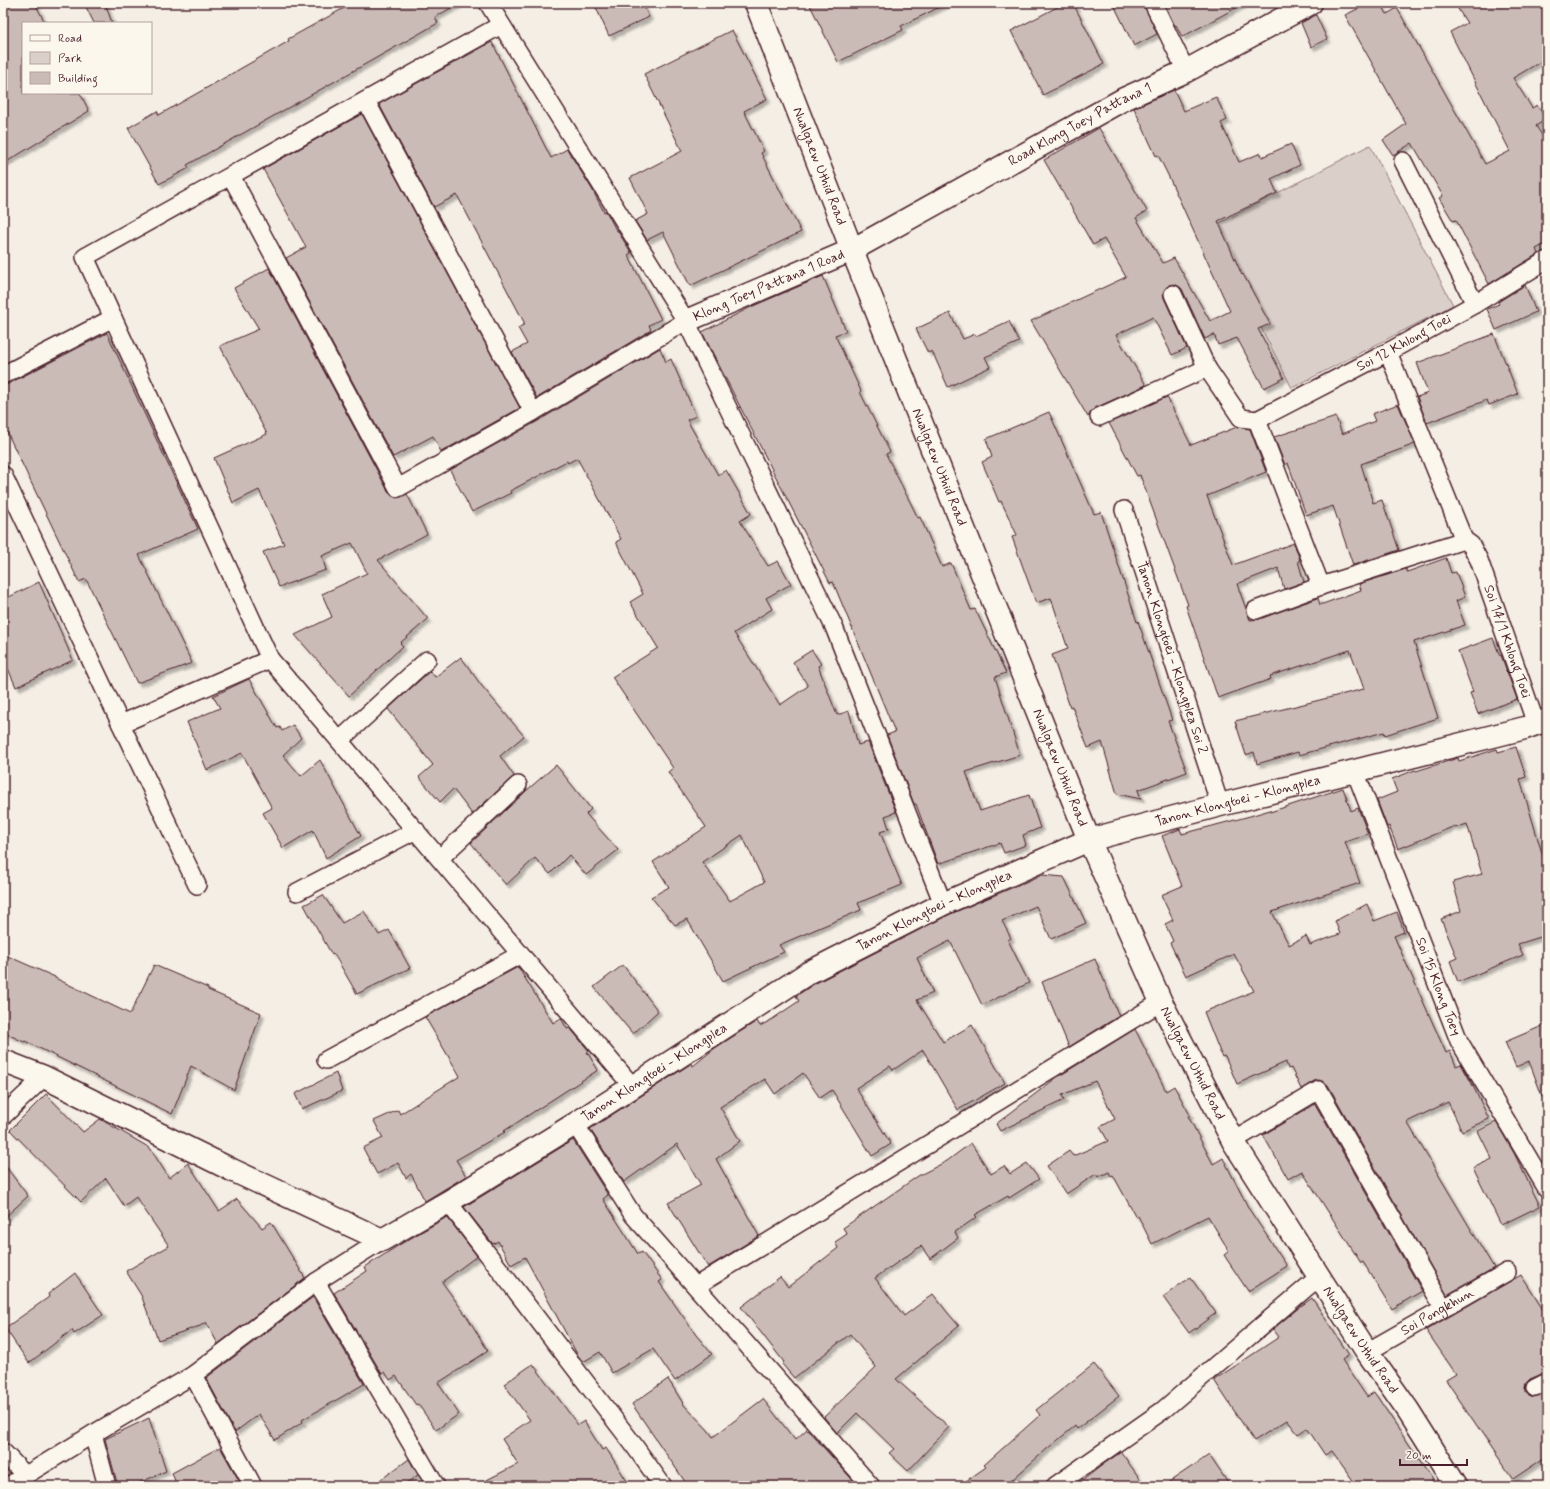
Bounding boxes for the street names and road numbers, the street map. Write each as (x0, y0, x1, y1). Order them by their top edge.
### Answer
street label: Road Klong Toey Pattana 1 (1005, 79, 1155, 170)
street label: Nualgaew Uthid Road (788, 104, 850, 228)
street label: Klong Toey Pattana 1 Road (690, 245, 847, 326)
street label: Soi 12 Khlong Toei (1354, 310, 1455, 376)
street label: Nualgaew Uthid Road (908, 406, 971, 529)
street label: Tanon Klongtoei - Klongplea Soi 2 (1132, 559, 1212, 756)
street label: Soi 14/1 Khlong Toei (1479, 583, 1535, 701)
street label: Nualgaew Uthid Road (1028, 706, 1092, 829)
street label: Tanon Klongtoei - Klongplea (1153, 771, 1323, 831)
street label: Tanon Klongtoei - Klongplea (854, 866, 1015, 956)
street label: Soi 15 Klong Toey (1411, 935, 1465, 1038)
street label: Nualgaew Uthid Road (1156, 1003, 1230, 1123)
street label: Tanon Klongtoei - Klongplea (578, 1019, 731, 1126)
street label: Nualgaew Uthid Road (1319, 1283, 1403, 1397)
street label: Soi Pongkhun (1398, 1284, 1477, 1340)

